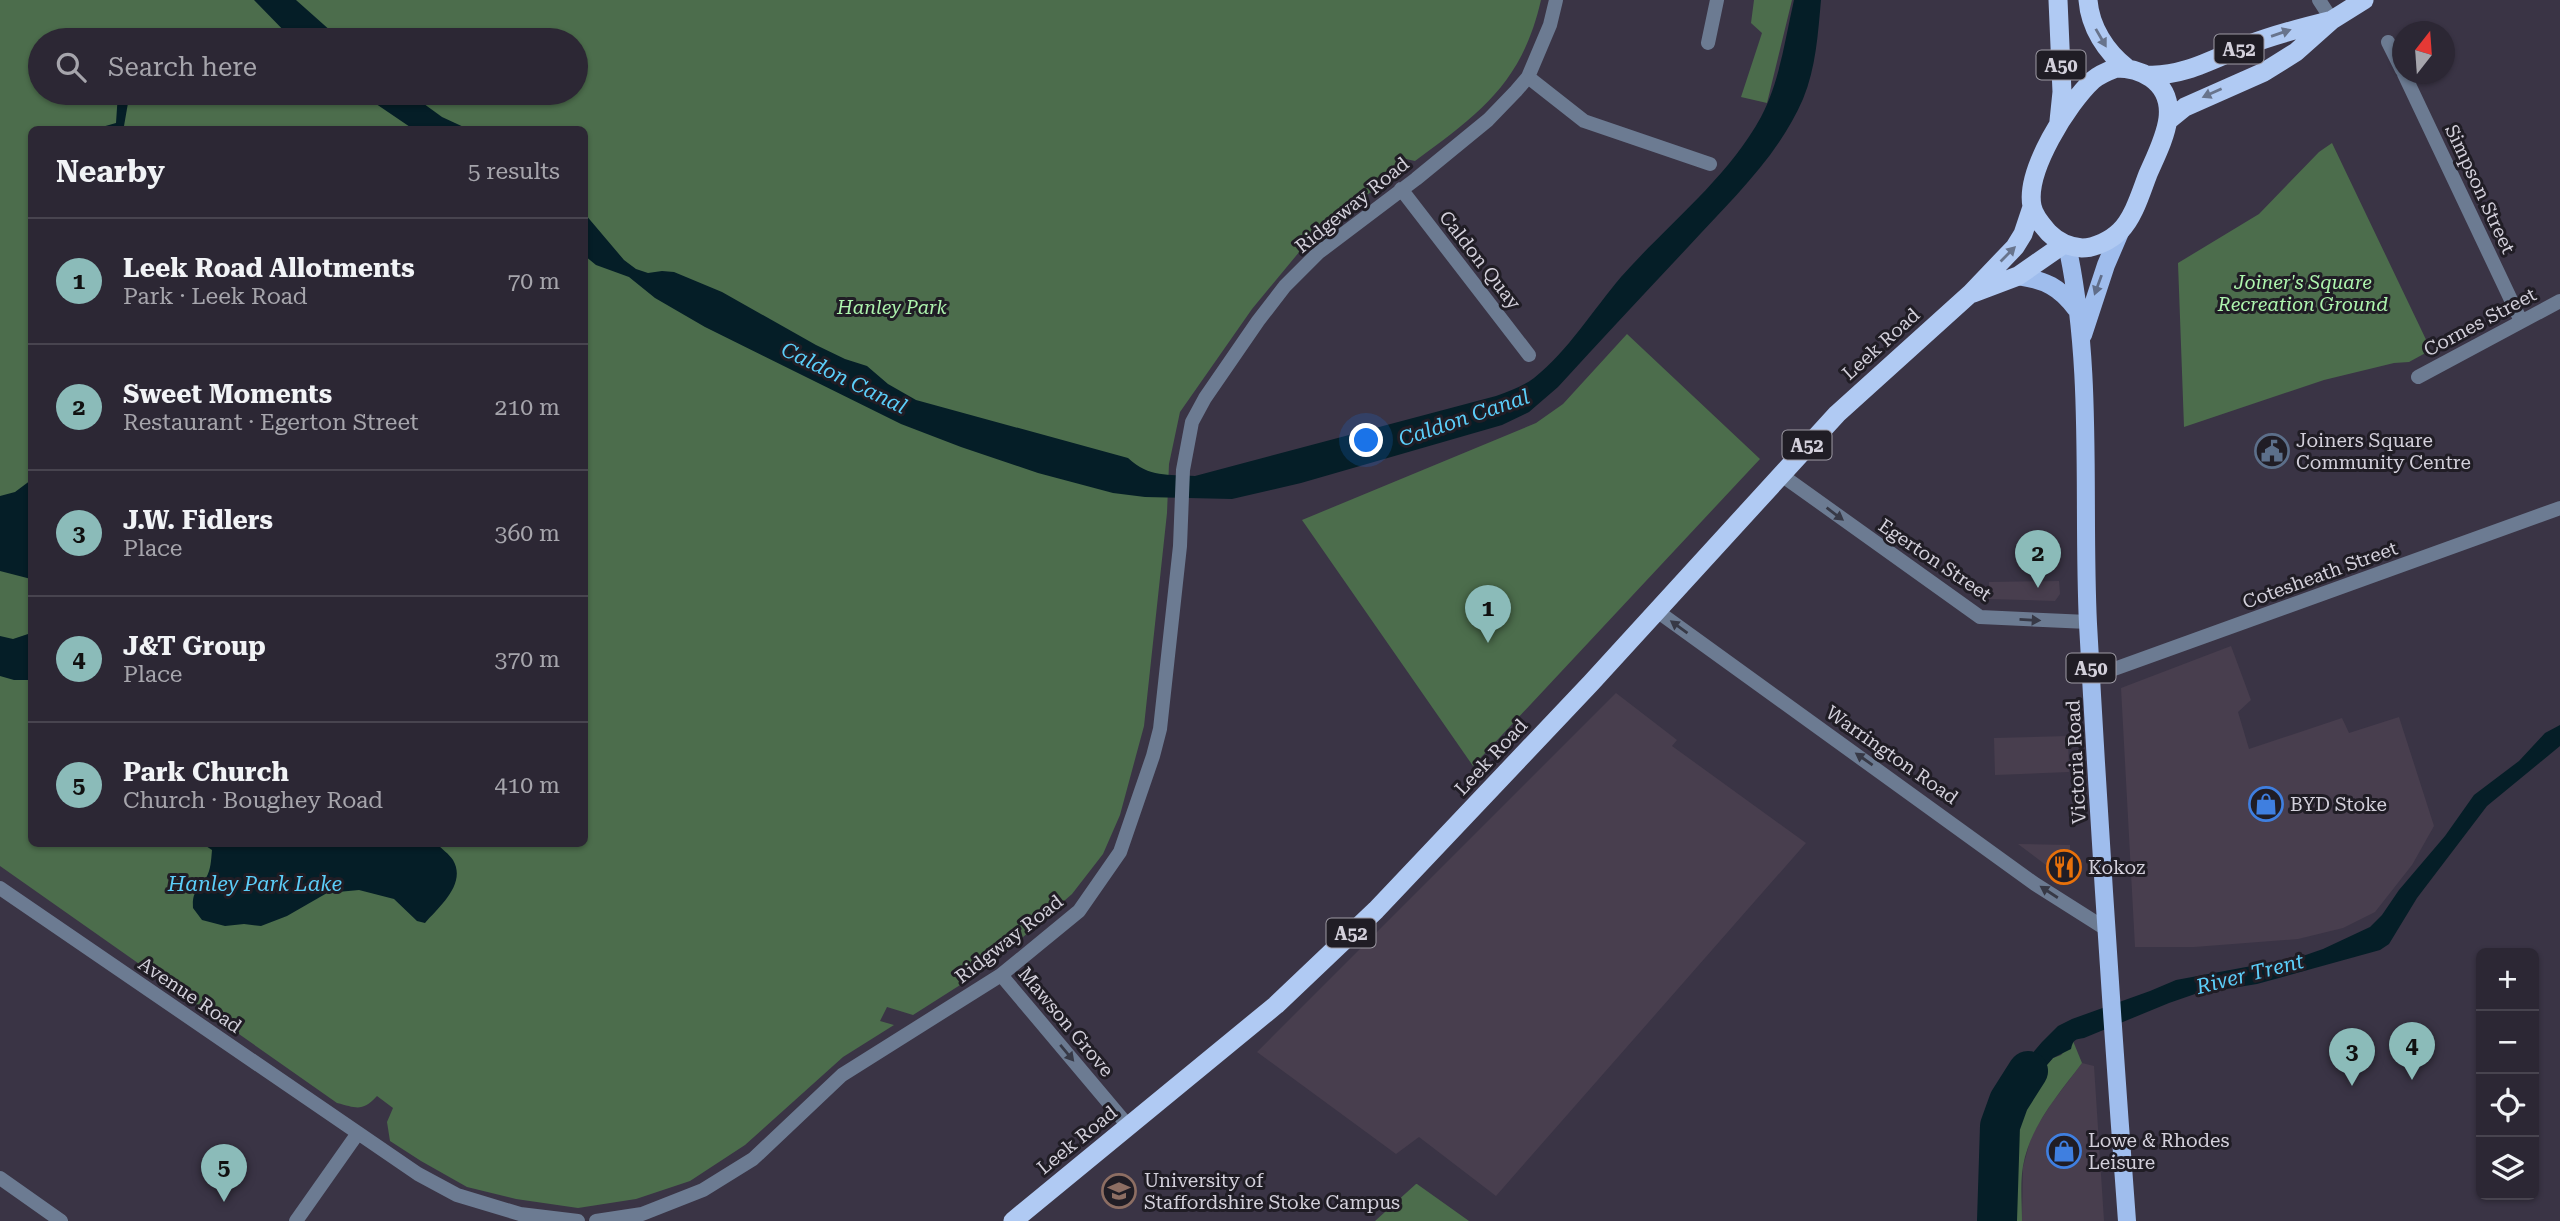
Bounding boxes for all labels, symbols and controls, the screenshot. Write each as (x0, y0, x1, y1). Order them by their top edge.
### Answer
north arrow (2392, 21, 2455, 84)
one-way arrow (2270, 27, 2291, 38)
search box (28, 28, 588, 105)
one-way arrow (2095, 28, 2107, 47)
road number: A52 (2214, 34, 2264, 64)
icon: search (52, 48, 90, 86)
road number: A50 (2036, 51, 2086, 80)
text: Search here (108, 52, 257, 82)
one-way arrow (2202, 87, 2222, 99)
street label: Simpson Street (2440, 121, 2520, 257)
street label: Ridgeway Road (1290, 152, 1414, 258)
text: Nearby (56, 154, 165, 189)
text: 5 results (468, 158, 560, 185)
street label: Caldon Quay (1434, 206, 1526, 314)
one-way arrow (1999, 245, 2016, 262)
text: Leek Road Allotments (123, 253, 415, 283)
text: 1 (73, 268, 85, 295)
text: 70 m (507, 268, 560, 295)
park label: Joiner's Square Recreation Ground (2217, 271, 2388, 316)
one-way arrow (2093, 275, 2104, 296)
text: Park · Leek Road (123, 283, 308, 310)
street label: Cornes Street (2420, 283, 2540, 361)
park label: Hanley Park (836, 296, 948, 319)
street label: Leek Road (1838, 303, 1924, 385)
water label: Caldon Canal (777, 337, 911, 419)
text: Sweet Moments (123, 379, 332, 409)
water label: Caldon Canal (1396, 384, 1532, 452)
text: 2 (73, 394, 85, 421)
text: 210 m (495, 394, 560, 421)
text: Restaurant · Egerton Street (123, 409, 419, 436)
your location (1349, 423, 1383, 457)
place label: Joiners Square Community Centre (2296, 429, 2471, 474)
road number: A52 (1783, 430, 1832, 460)
public building icon: Joiners Square Community Centre (2253, 432, 2291, 470)
text: J.W. Fidlers (123, 505, 273, 535)
one-way arrow (1826, 507, 1844, 521)
street label: Egerton Street (1874, 514, 1996, 606)
text: 3 (73, 520, 85, 547)
text: 360 m (495, 520, 560, 547)
pin: 2 (2015, 530, 2061, 588)
text: Place (123, 535, 182, 562)
street label: Cotesheath Street (2239, 536, 2401, 614)
pin: 1 (1465, 585, 1511, 643)
one-way arrow (2019, 614, 2041, 625)
one-way arrow (1670, 620, 1688, 634)
text: J&T Group (123, 631, 266, 661)
text: 4 (73, 646, 85, 673)
text: 370 m (495, 646, 560, 673)
road number: A50 (2066, 654, 2116, 682)
text: Place (123, 661, 182, 688)
street label: Victoria Road (2061, 699, 2091, 825)
street label: Warrington Road (1821, 701, 1963, 809)
street label: Leek Road (1450, 714, 1532, 800)
one-way arrow (1855, 752, 1873, 766)
text: Park Church (123, 757, 289, 787)
text: 5 (73, 772, 85, 799)
text: 410 m (495, 772, 560, 799)
shop icon: BYD Stoke (2247, 785, 2285, 823)
text: Church · Boughey Road (123, 787, 383, 814)
place label: BYD Stoke (2290, 793, 2387, 816)
restaurant icon: Kokoz (2045, 848, 2083, 886)
place label: Kokoz (2088, 856, 2145, 879)
water label: Hanley Park Lake (167, 872, 342, 896)
one-way arrow (2039, 886, 2058, 899)
street label: Ridgway Road (951, 890, 1067, 988)
road number: A52 (1326, 918, 1376, 948)
map controls (2476, 948, 2539, 1200)
button: + (2476, 948, 2539, 1011)
water label: River Trent (2193, 949, 2307, 999)
street label: Avenue Road (134, 952, 246, 1038)
street label: Mawson Grove (1013, 963, 1119, 1081)
button: − (2476, 1011, 2539, 1074)
pin: 4 (2389, 1022, 2435, 1080)
pin: 3 (2329, 1028, 2375, 1086)
one-way arrow (1059, 1045, 1074, 1062)
button: locate (2476, 1074, 2539, 1137)
street label: Leek Road (1032, 1101, 1122, 1179)
place label: Lowe & Rhodes Leisure (2088, 1129, 2229, 1174)
shop icon: Lowe & Rhodes Leisure (2045, 1132, 2083, 1170)
button: layers (2476, 1137, 2539, 1200)
pin: 5 (201, 1144, 247, 1202)
place label: University of Staffordshire Stoke Campus (1144, 1169, 1400, 1214)
school or university icon: University of Staffordshire Stoke Campus (1100, 1172, 1138, 1210)

